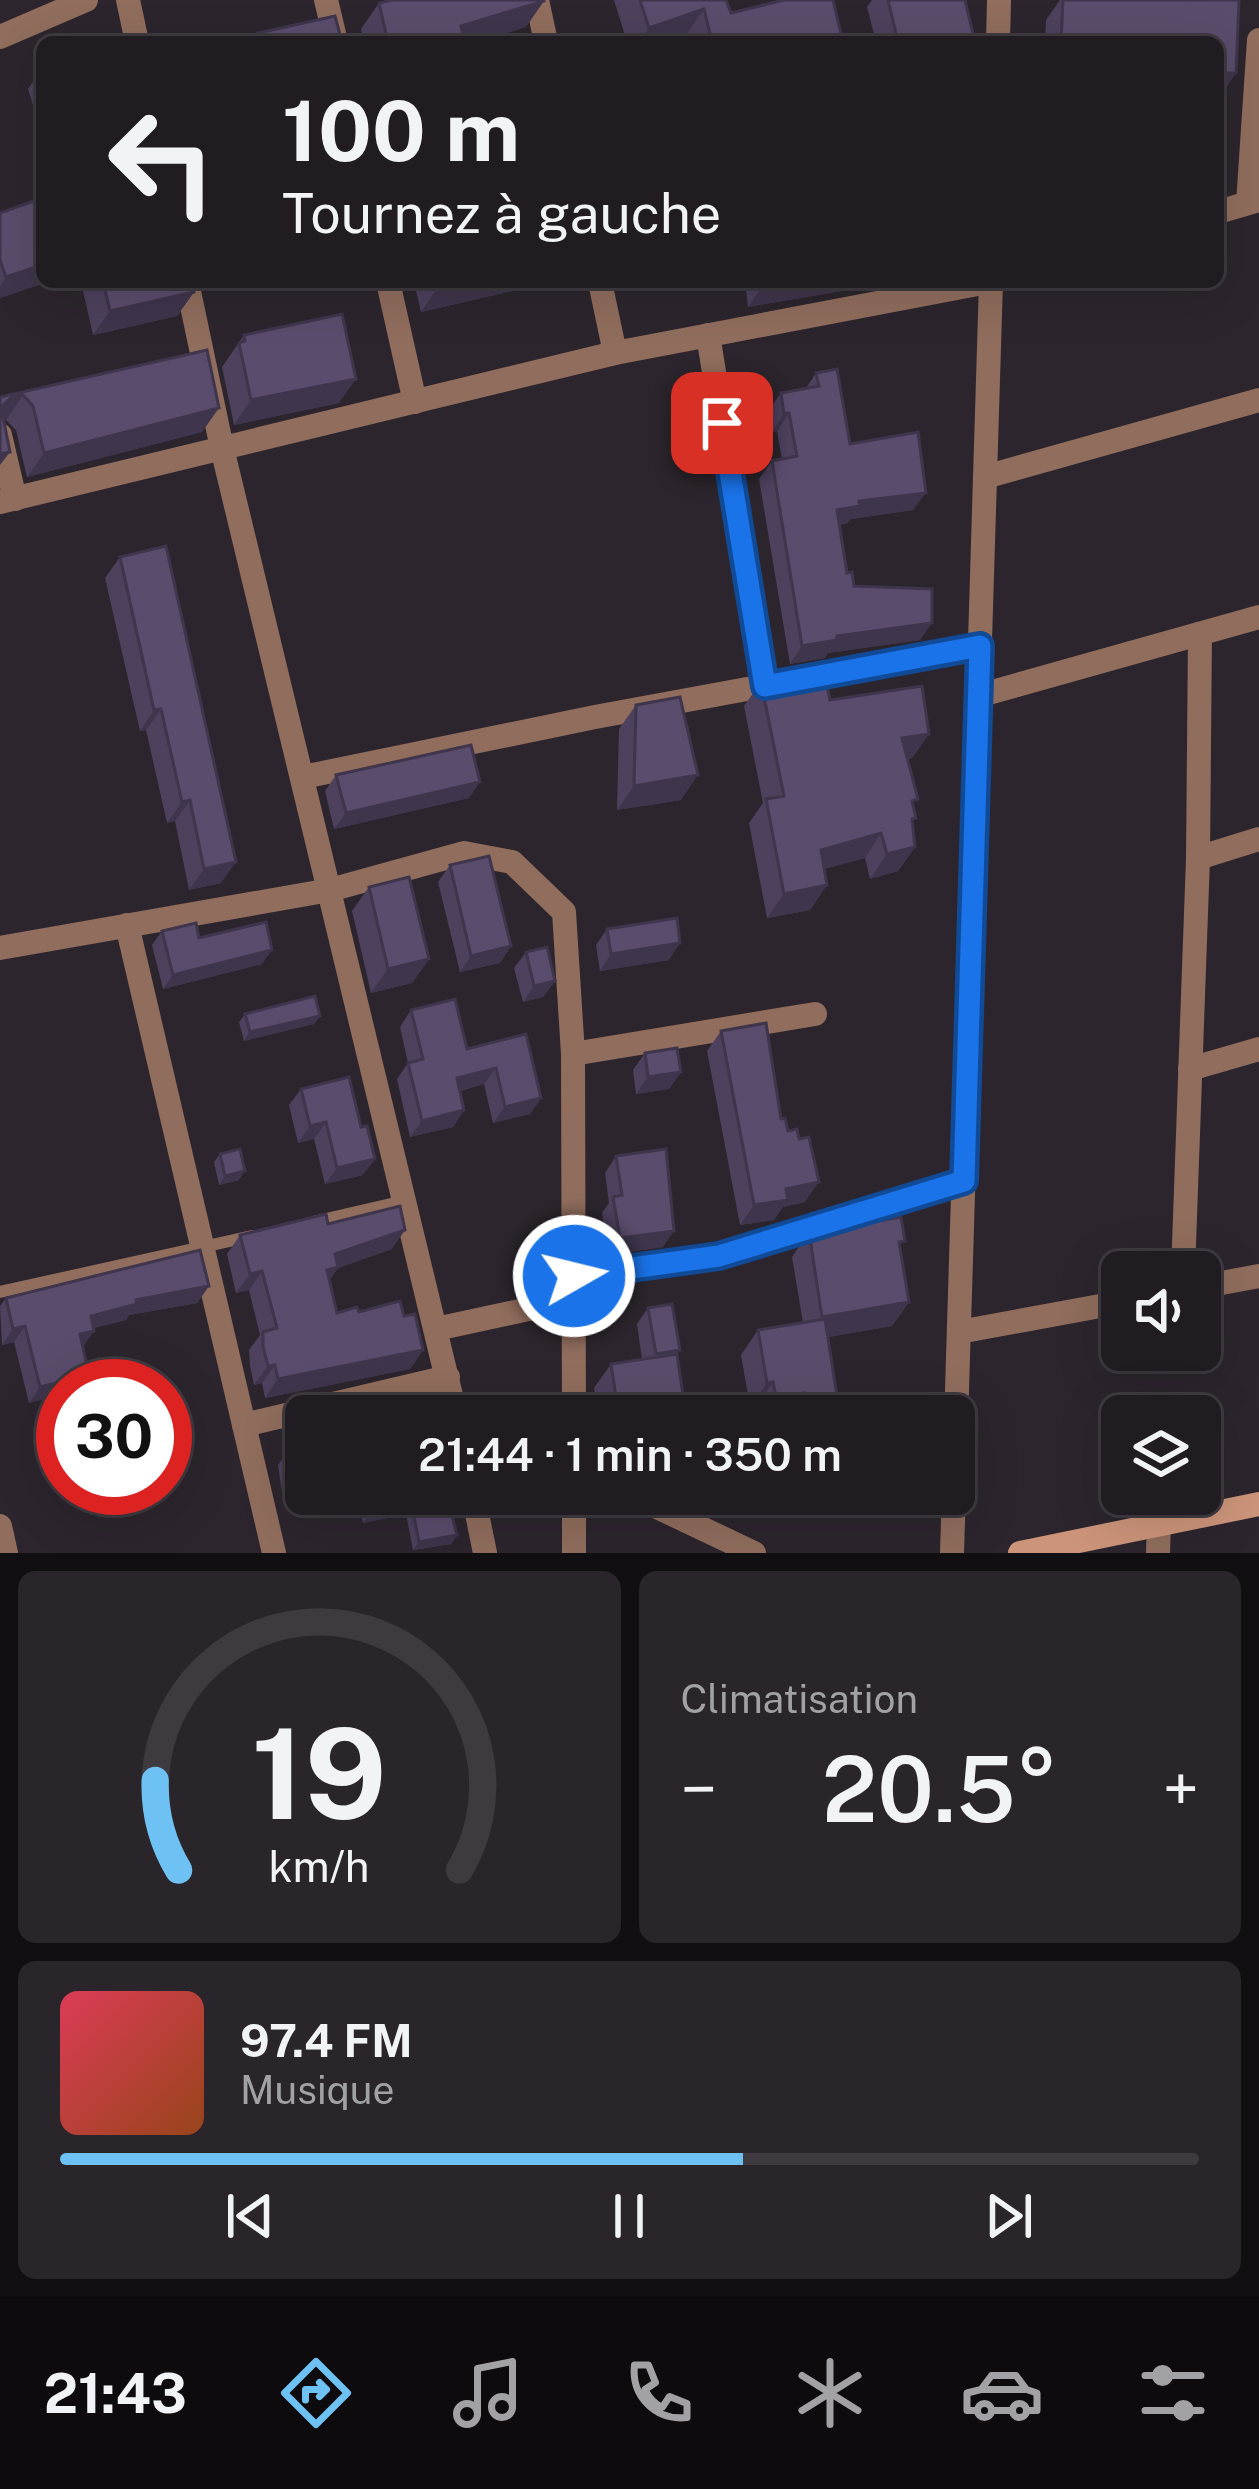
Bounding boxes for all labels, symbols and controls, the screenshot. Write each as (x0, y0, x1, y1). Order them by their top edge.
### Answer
text: 100 m (282, 81, 520, 180)
icon: left (84, 84, 240, 240)
text: Tournez à gauche (282, 182, 721, 245)
pin (671, 372, 773, 474)
icon: arrive (689, 390, 755, 456)
position arrow (511, 1213, 637, 1339)
map controls (1101, 1251, 1221, 1515)
button: sound (1101, 1251, 1221, 1371)
speed limit sign: 30 (36, 1359, 192, 1515)
button: layers (1101, 1395, 1221, 1515)
text: 21:44 · 1 min · 350 m (418, 1428, 842, 1481)
text: Climatisation (681, 1676, 918, 1722)
text: 19 (251, 1700, 387, 1847)
text: 20.5° (822, 1736, 1058, 1842)
text: − (681, 1750, 717, 1828)
text: + (1162, 1750, 1199, 1828)
text: km/h (269, 1841, 370, 1892)
text: 97.4 FM (240, 2014, 413, 2067)
text: Musique (240, 2067, 395, 2113)
icon: previous (217, 2183, 283, 2249)
icon: pause (596, 2183, 662, 2249)
icon: next (976, 2183, 1042, 2249)
icon: directions (274, 2351, 358, 2435)
icon: music (446, 2351, 530, 2435)
icon: phone (617, 2351, 701, 2435)
icon: climate (788, 2351, 872, 2435)
icon: car (960, 2351, 1044, 2435)
icon: filters (1131, 2351, 1215, 2435)
text: 21:43 (44, 2362, 187, 2425)

